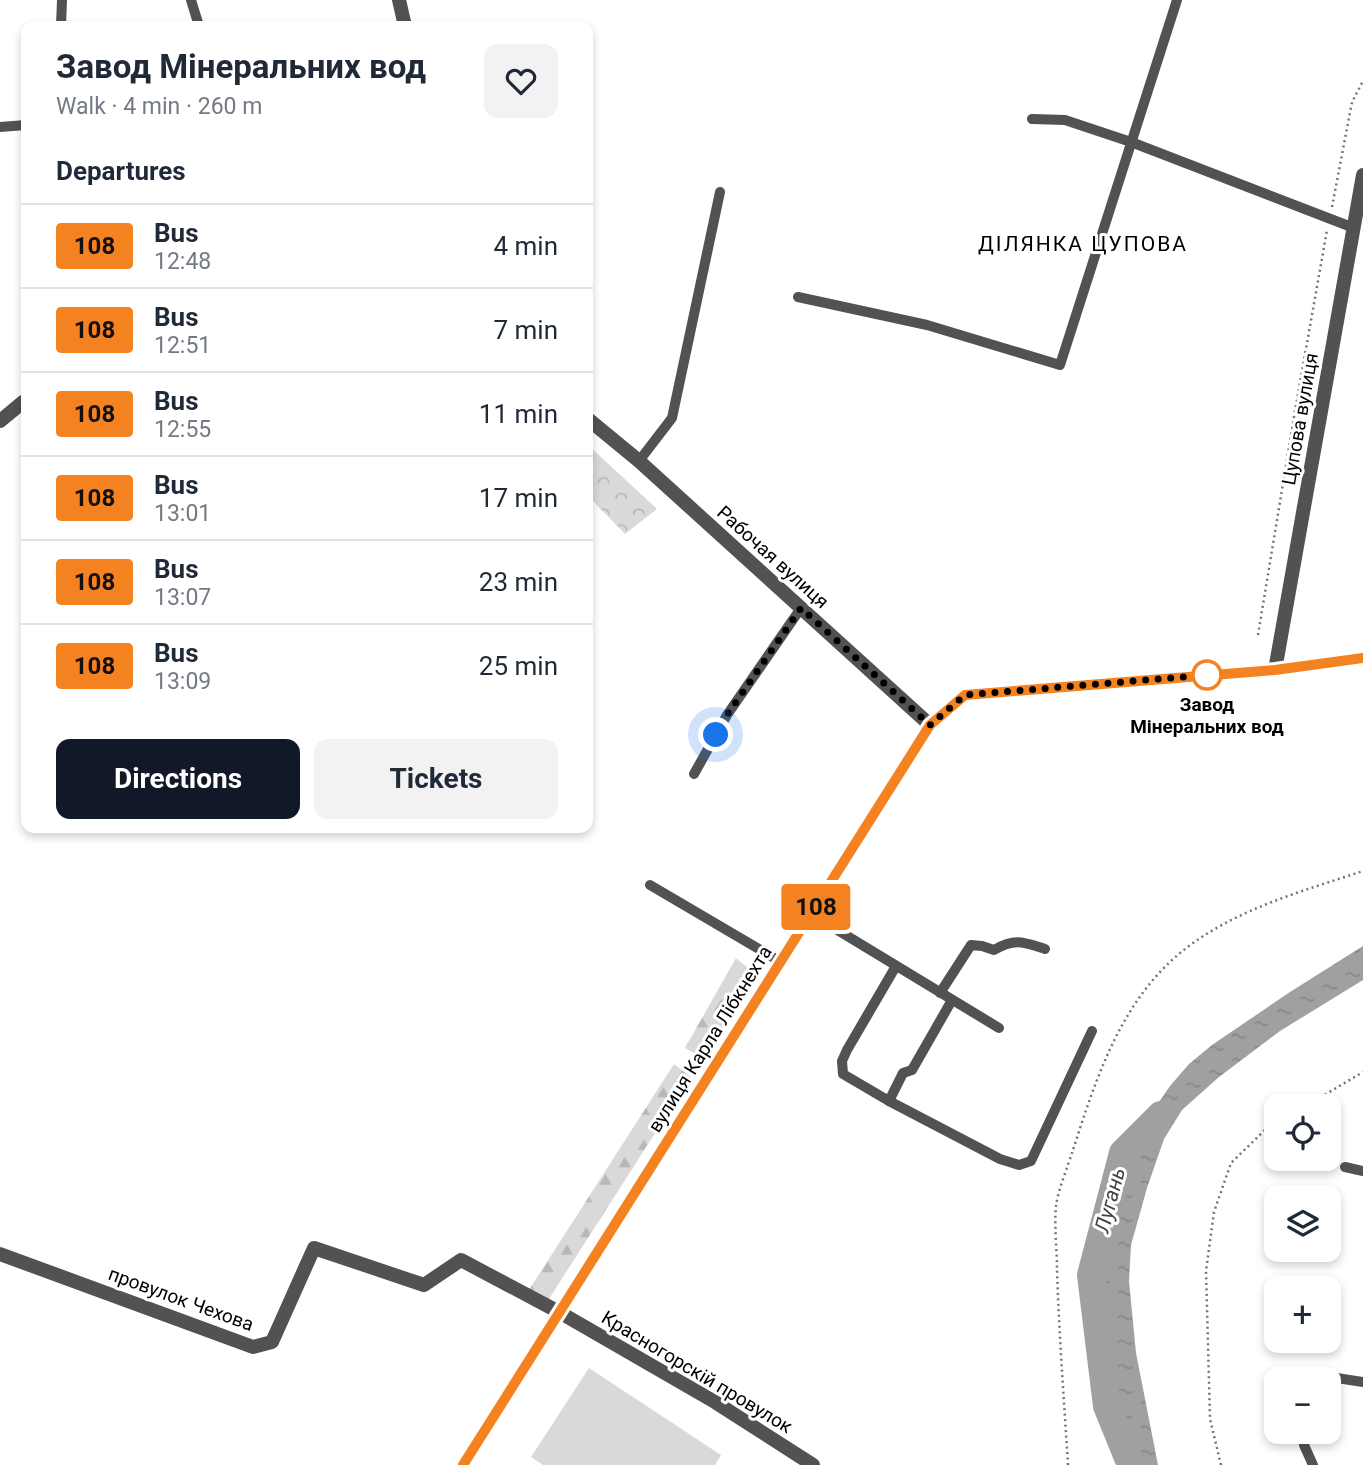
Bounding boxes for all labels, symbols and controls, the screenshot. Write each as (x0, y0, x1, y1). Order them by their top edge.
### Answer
button: heart (484, 44, 558, 118)
text: Завод Мінеральних вод (56, 47, 426, 86)
text: Walk · 4 min · 260 m (56, 93, 262, 120)
text: Departures (56, 156, 186, 186)
text: Bus (154, 218, 199, 248)
text: 4 min (493, 231, 558, 261)
text: 108 (74, 232, 115, 260)
district label: ДІЛЯНКА ЦУПОВА (978, 232, 1188, 256)
text: 12:48 (154, 248, 211, 275)
text: Bus (154, 302, 199, 332)
text: 7 min (493, 315, 558, 345)
text: 108 (74, 316, 115, 344)
text: 12:51 (154, 332, 211, 359)
street label: Цупова вулиця (1277, 351, 1323, 487)
text: Bus (154, 386, 199, 416)
text: 11 min (479, 399, 558, 429)
text: 108 (74, 400, 115, 428)
text: 12:55 (154, 416, 211, 443)
text: Bus (154, 470, 199, 500)
text: 17 min (479, 483, 558, 513)
text: 108 (74, 484, 115, 512)
text: 13:01 (154, 500, 211, 527)
street label: Рабочая вулиця (712, 501, 834, 613)
text: Bus (154, 554, 199, 584)
text: 23 min (479, 567, 558, 597)
text: 108 (74, 568, 115, 596)
text: 13:07 (154, 584, 211, 611)
text: Bus (154, 638, 199, 668)
text: 25 min (479, 651, 558, 681)
text: 108 (74, 652, 115, 680)
marker: Завод Мінеральних вод (1192, 660, 1222, 690)
text: 13:09 (154, 668, 211, 695)
place label: Завод Мінеральних вод (1130, 693, 1284, 738)
your location (698, 717, 733, 752)
button: Directions (56, 739, 300, 819)
button: Tickets (314, 739, 558, 819)
line badge: 108 (776, 884, 856, 930)
text: 108 (795, 893, 837, 921)
street label: вулиця Карла Лібкнехта (643, 942, 777, 1136)
map controls (1264, 1094, 1341, 1444)
button: locate (1264, 1094, 1341, 1171)
water label: Лугань (1090, 1165, 1130, 1236)
button: layers (1264, 1185, 1341, 1262)
street label: провулок Чехова (105, 1262, 257, 1336)
button: + (1264, 1276, 1341, 1353)
street label: Красногорскій провулок (597, 1306, 797, 1438)
button: − (1264, 1367, 1341, 1444)

